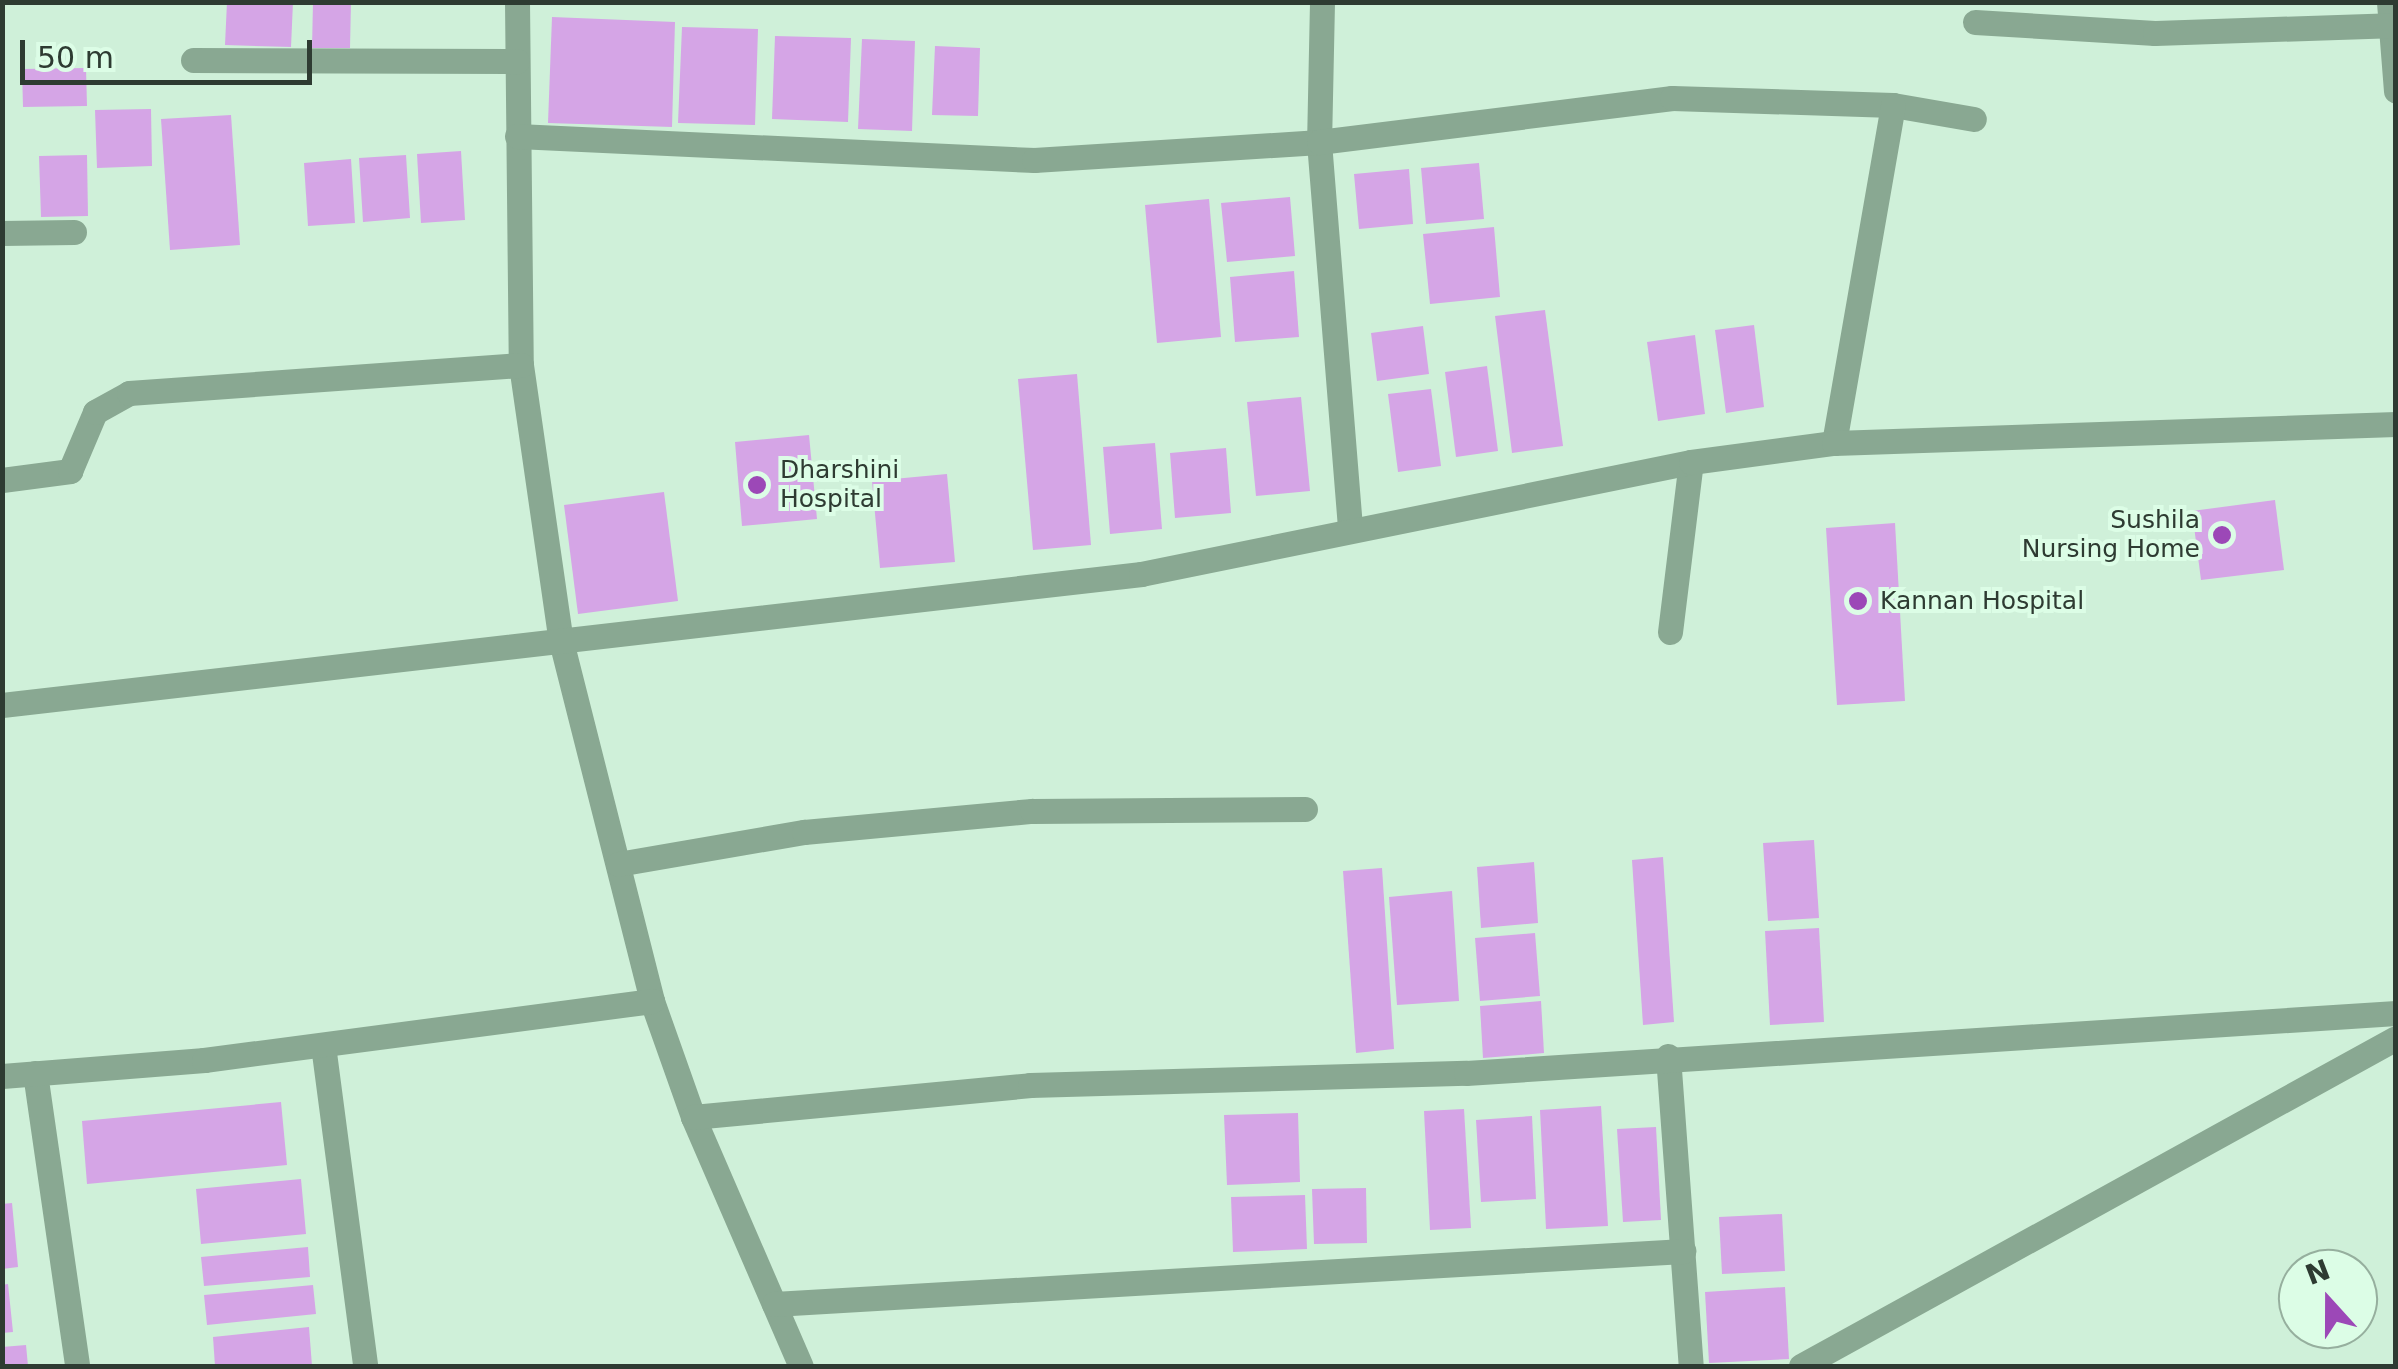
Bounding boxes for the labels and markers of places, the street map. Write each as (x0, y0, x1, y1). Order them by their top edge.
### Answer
place label: Dharshini Hospital (780, 456, 899, 515)
marker: Dharshini Hospital (744, 472, 770, 498)
place label: Sushila Nursing Home (2022, 506, 2200, 565)
marker: Sushila Nursing Home (2209, 522, 2235, 548)
place label: Kannan Hospital (1880, 586, 2084, 616)
marker: Kannan Hospital (1845, 588, 1871, 614)

